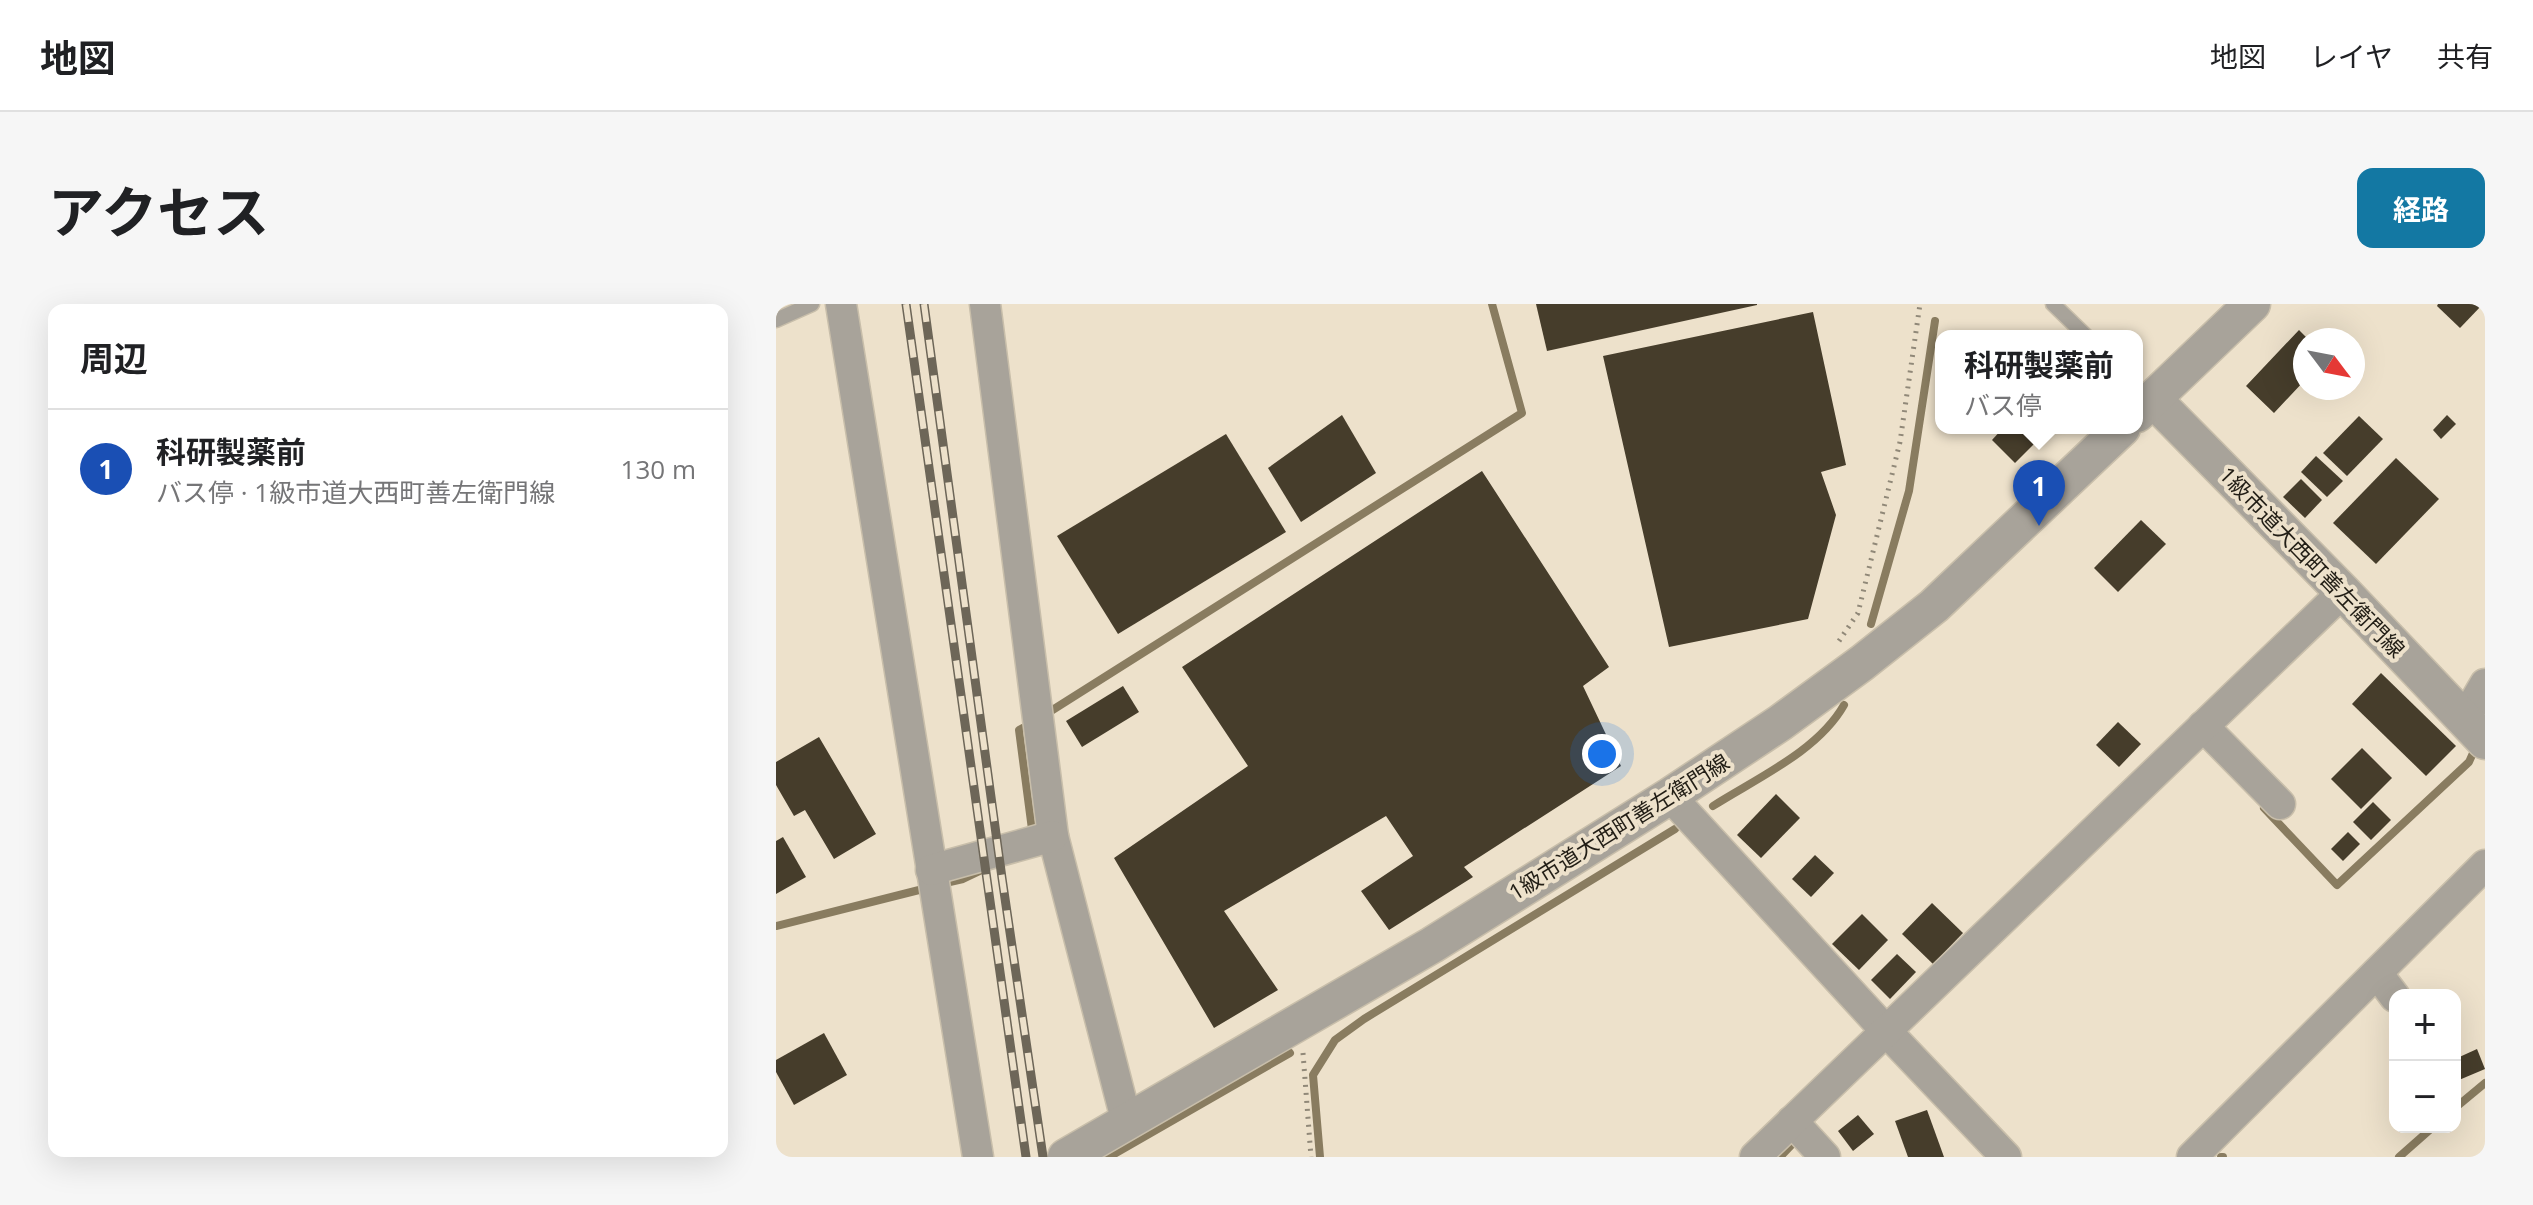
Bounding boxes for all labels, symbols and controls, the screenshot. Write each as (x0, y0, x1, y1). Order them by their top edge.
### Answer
text: 地図 (40, 31, 116, 83)
text: 地図 (2210, 37, 2266, 75)
text: レイヤ (2310, 37, 2393, 75)
text: 共有 (2437, 37, 2493, 75)
button: 経路 (2357, 168, 2485, 248)
text: アクセス (48, 173, 269, 249)
north arrow (2293, 328, 2365, 400)
popup (1935, 330, 2143, 434)
text: 周辺 (80, 335, 148, 381)
text: 科研製薬前 (1964, 344, 2114, 385)
text: バス停 (1964, 387, 2042, 423)
text: 科研製薬前 (156, 431, 306, 472)
text: 1 (99, 451, 113, 487)
text: 130 m (621, 451, 696, 487)
street label: 1級市道大西町善左衛門線 (2214, 459, 2412, 663)
pin: 1 (2013, 460, 2065, 526)
text: バス停 · 1級市道大西町善左衛門線 (156, 474, 555, 510)
your location (1582, 734, 1622, 774)
street label: 1級市道大西町善左衛門線 (1503, 746, 1734, 906)
map controls (2389, 989, 2461, 1133)
button: + (2389, 989, 2461, 1061)
button: − (2389, 1061, 2461, 1133)

